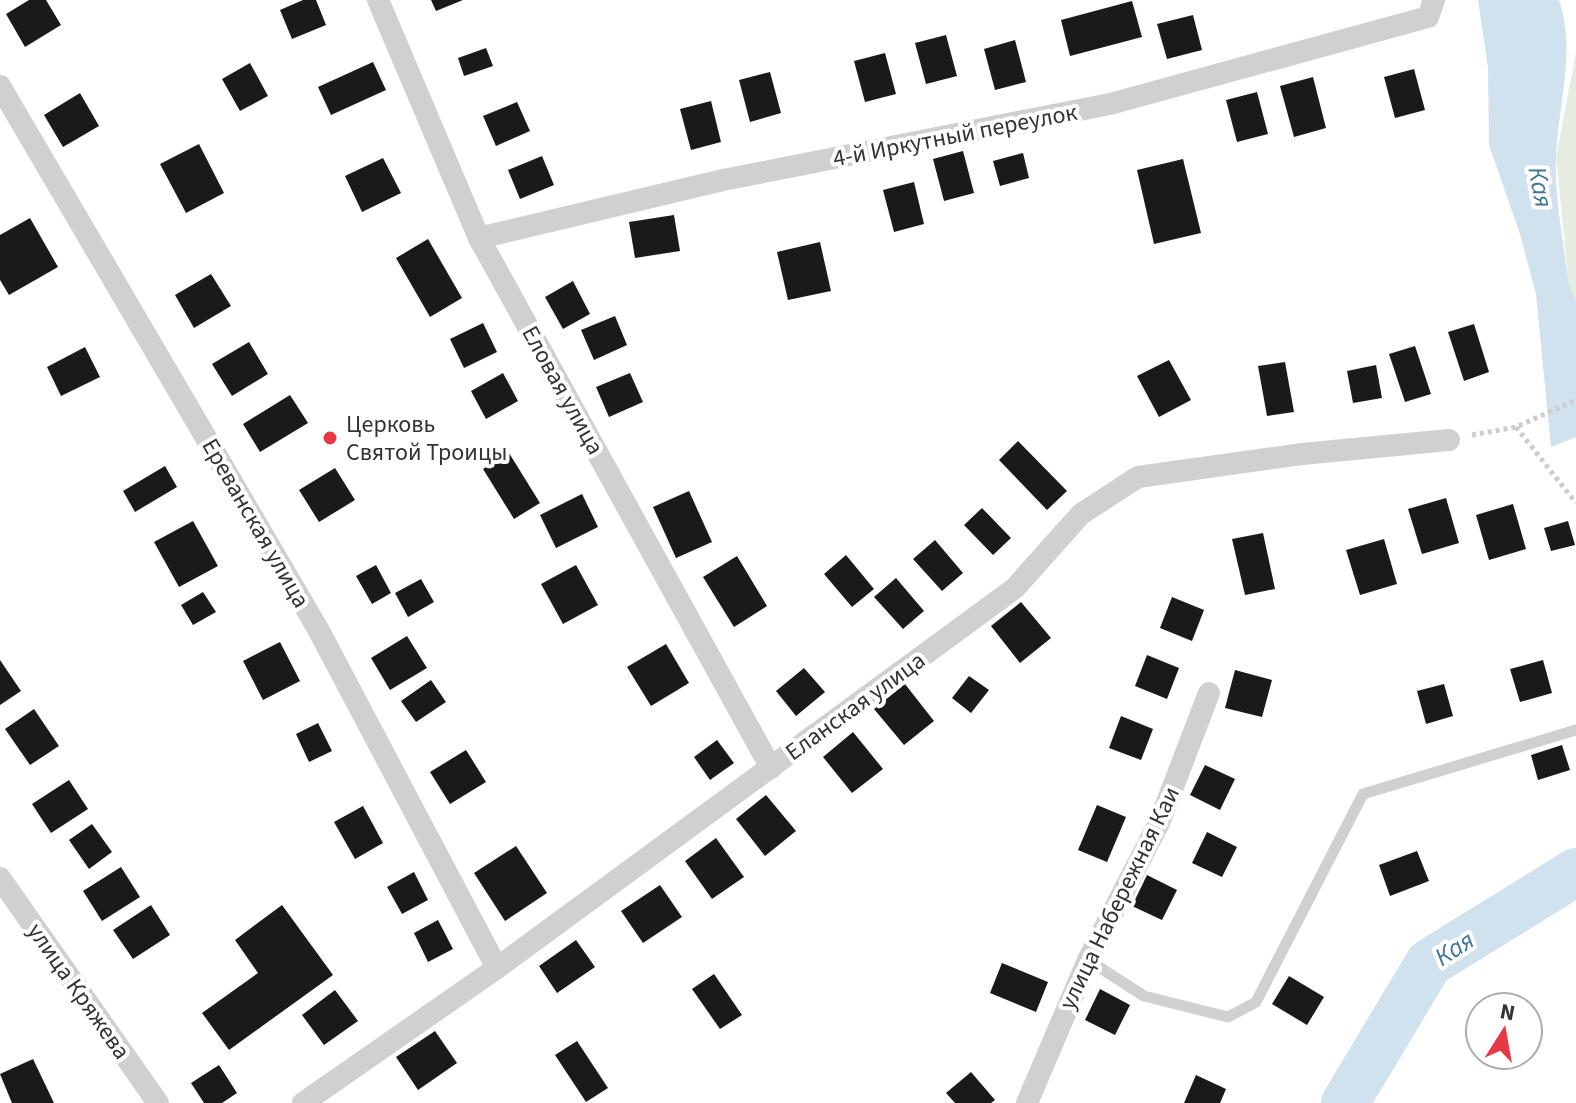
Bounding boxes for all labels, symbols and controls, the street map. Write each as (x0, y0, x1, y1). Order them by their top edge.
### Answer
street label: 4-й Иркутный переулок (830, 95, 1080, 176)
water label: Кая (1518, 163, 1563, 211)
street label: Еловая улица (513, 319, 612, 461)
place label: Церковь Святой Троицы (346, 407, 507, 470)
marker: Церковь Святой Троицы (321, 429, 339, 447)
street label: Ереванская улица (193, 432, 318, 614)
street label: Еланская улица (778, 644, 933, 769)
street label: улица Набережная Каи (1050, 781, 1189, 1016)
street label: улица Кряжева (19, 916, 139, 1067)
water label: Кая (1427, 922, 1482, 975)
north arrow (1464, 991, 1544, 1071)
text: N (1497, 995, 1518, 1029)

